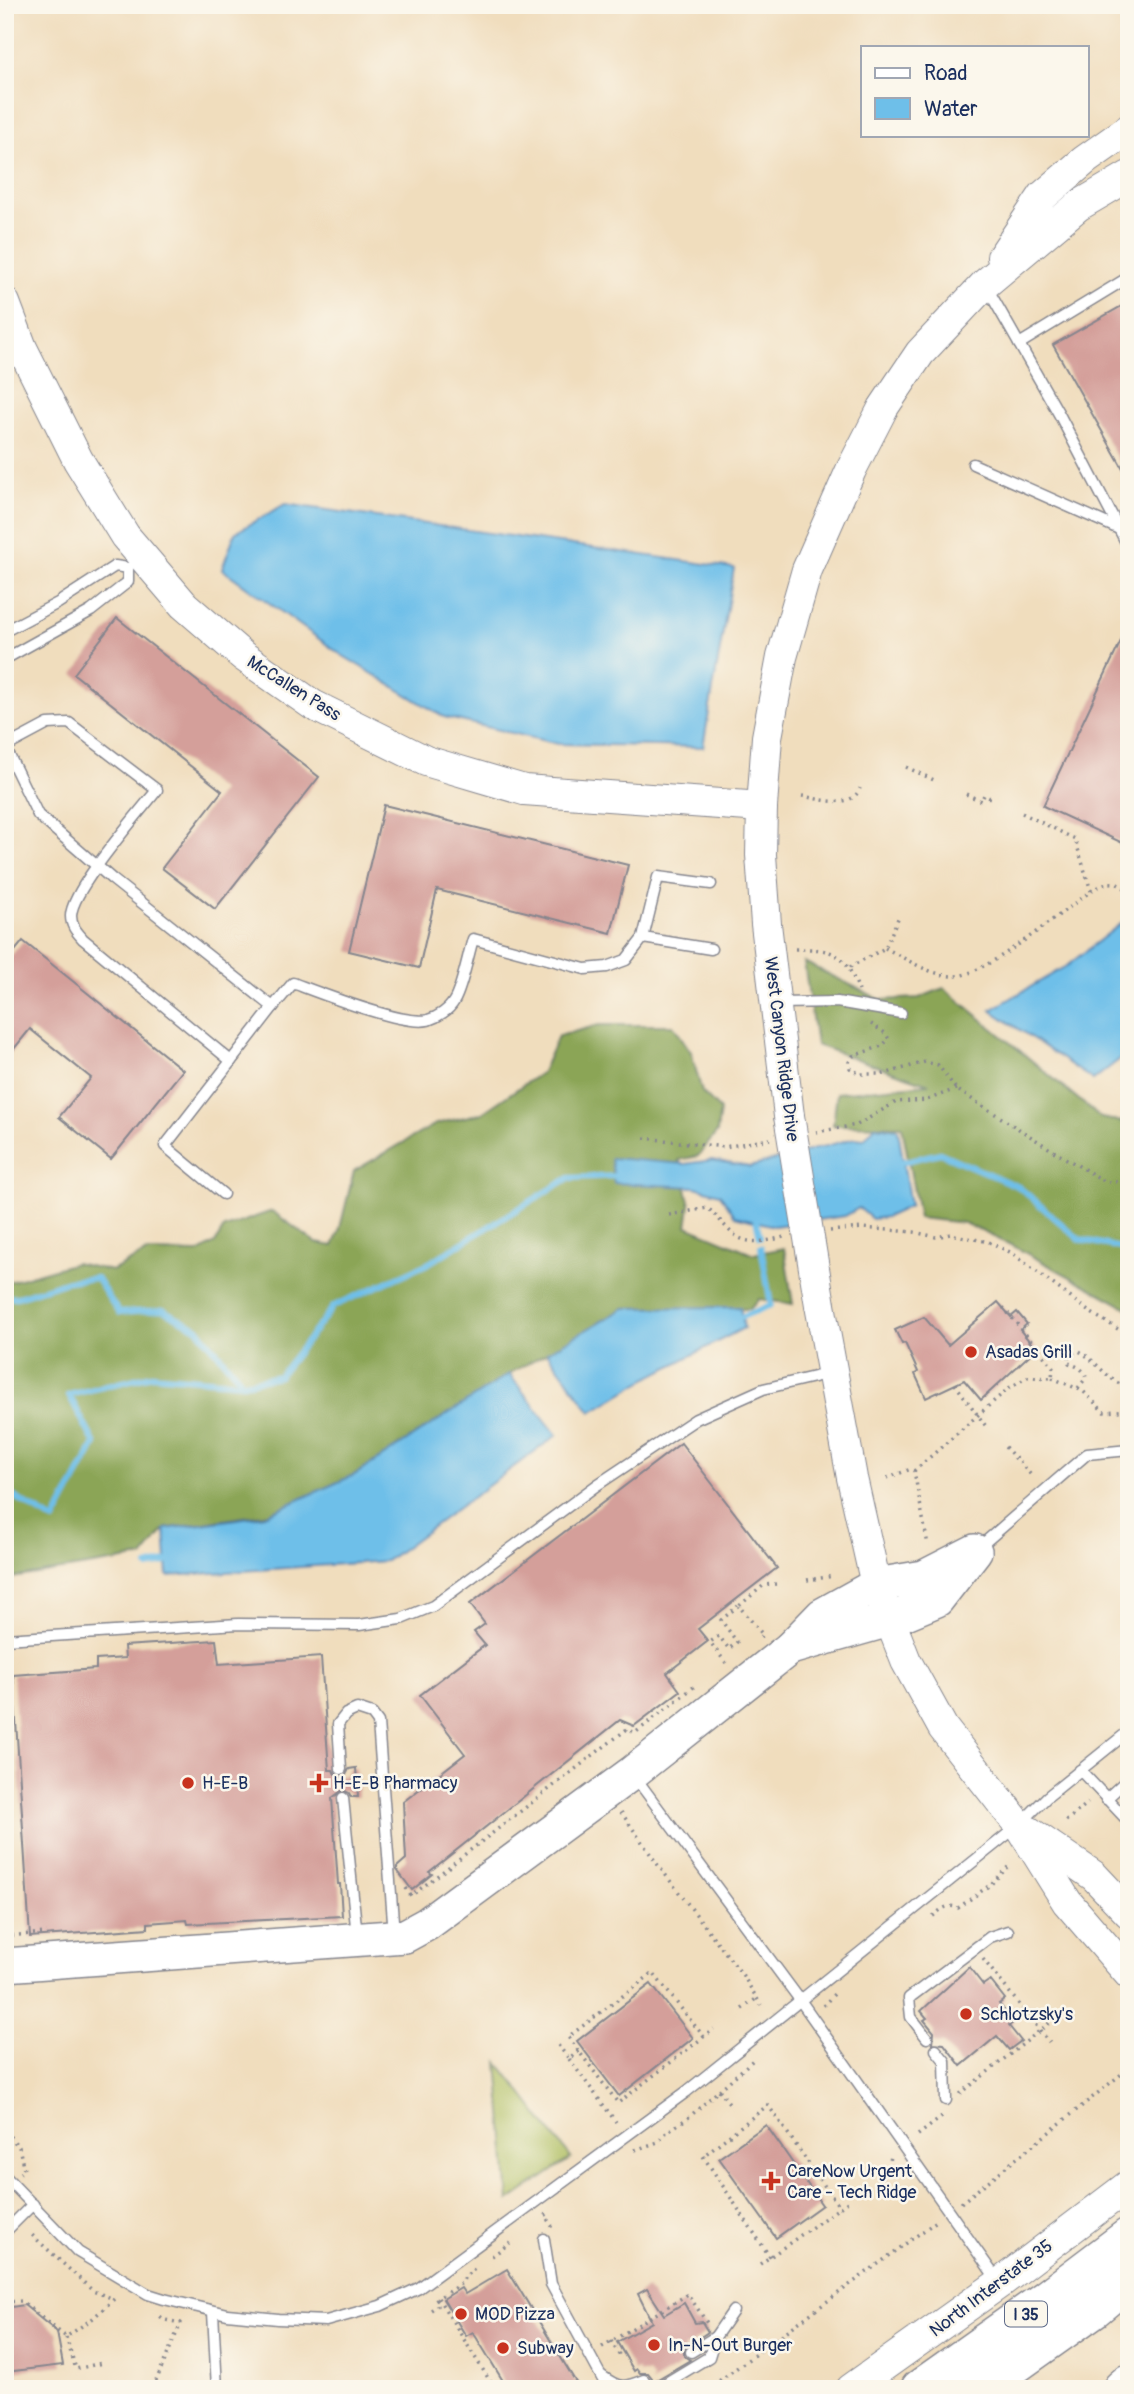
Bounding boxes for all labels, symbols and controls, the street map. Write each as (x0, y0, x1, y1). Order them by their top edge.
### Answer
legend (861, 46, 1088, 136)
text: Road (924, 60, 968, 87)
text: Water (924, 96, 978, 123)
street label: McCallen Pass (243, 650, 345, 726)
street label: West Canyon Ridge Drive (759, 955, 804, 1143)
place label: Asadas Grill (985, 1341, 1072, 1364)
marker: Asadas Grill (963, 1344, 979, 1360)
place label: H-E-B (202, 1772, 248, 1795)
place label: H-E-B Pharmacy (333, 1772, 458, 1795)
marker: H-E-B (180, 1775, 196, 1791)
marker: H-E-B Pharmacy (311, 1775, 327, 1791)
place label: Schlotzsky's (980, 2003, 1073, 2026)
marker: Schlotzsky's (958, 2006, 974, 2022)
place label: CareNow Urgent Care - Tech Ridge (787, 2160, 917, 2204)
marker: CareNow Urgent Care - Tech Ridge (761, 2171, 781, 2191)
street label: North Interstate 35 (925, 2235, 1058, 2342)
road number: I 35 (1005, 2302, 1047, 2326)
place label: MOD Pizza (475, 2303, 555, 2326)
marker: MOD Pizza (453, 2306, 469, 2322)
place label: In-N-Out Burger (668, 2334, 793, 2357)
place label: Subway (517, 2337, 574, 2360)
marker: In-N-Out Burger (646, 2337, 662, 2353)
marker: Subway (495, 2340, 511, 2356)

